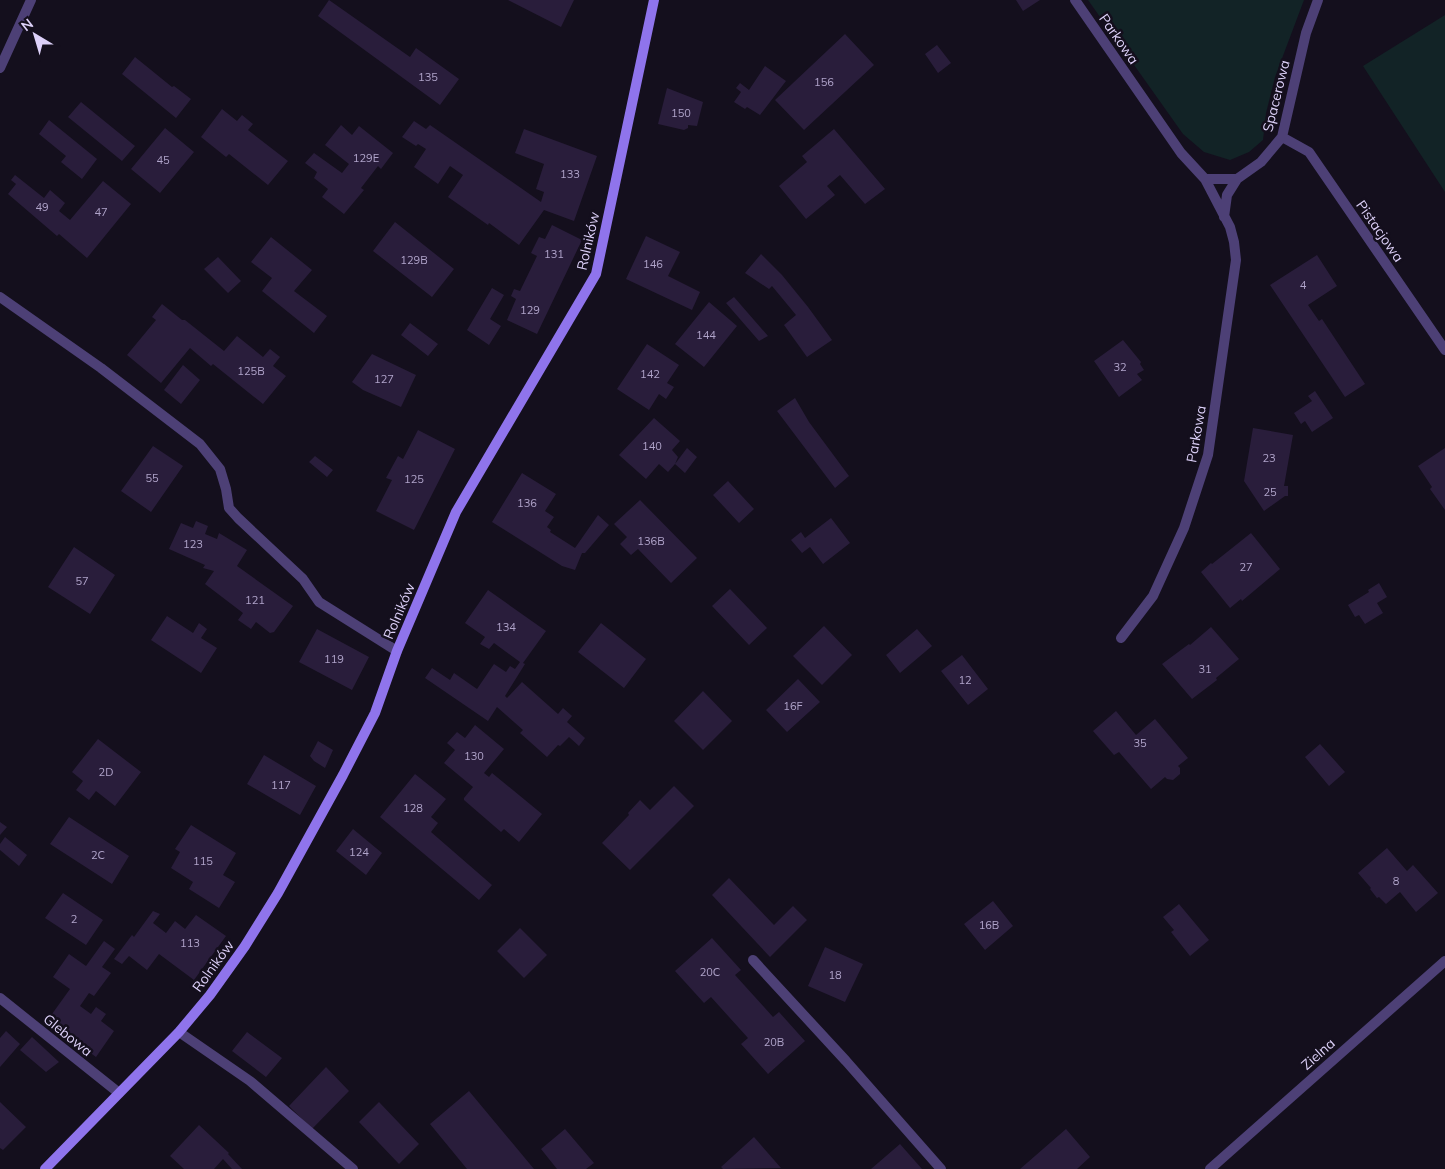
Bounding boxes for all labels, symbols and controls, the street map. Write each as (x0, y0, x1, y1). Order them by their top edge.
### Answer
north arrow (10, 10, 60, 60)
street label: Parkowa (1095, 10, 1143, 68)
text: N (17, 14, 37, 35)
street label: Spacerowa (1258, 58, 1294, 134)
house number: 135 (418, 70, 438, 84)
house number: 156 (814, 75, 834, 89)
house number: 150 (671, 106, 691, 120)
house number: 129E (353, 151, 379, 165)
house number: 45 (156, 153, 170, 167)
house number: 133 (560, 167, 580, 181)
street label: Pistacjowa (1352, 197, 1408, 265)
house number: 49 (35, 200, 49, 214)
house number: 47 (94, 205, 108, 219)
street label: Rolników (573, 210, 603, 272)
house number: 131 (544, 247, 564, 261)
house number: 129B (400, 253, 428, 267)
house number: 146 (643, 257, 663, 271)
house number: 4 (1300, 278, 1307, 292)
house number: 129 (520, 303, 540, 317)
house number: 144 (696, 328, 716, 342)
house number: 32 (1113, 360, 1127, 374)
house number: 125B (237, 364, 265, 378)
house number: 142 (640, 367, 660, 381)
house number: 127 (374, 372, 394, 386)
street label: Parkowa (1182, 404, 1210, 464)
house number: 140 (642, 439, 662, 453)
house number: 23 (1262, 451, 1276, 465)
house number: 55 (145, 471, 159, 485)
house number: 125 (404, 472, 424, 486)
house number: 25 (1263, 485, 1277, 499)
house number: 136 (517, 496, 537, 510)
house number: 136B (637, 534, 665, 548)
house number: 123 (183, 537, 203, 551)
house number: 27 (1239, 560, 1253, 574)
house number: 57 (75, 574, 89, 588)
street label: Rolników (379, 580, 419, 642)
house number: 121 (245, 593, 265, 607)
house number: 134 (496, 620, 516, 634)
house number: 119 (324, 652, 344, 666)
house number: 31 (1198, 662, 1212, 676)
house number: 12 (958, 673, 972, 687)
house number: 16F (783, 699, 803, 713)
house number: 35 (1133, 736, 1147, 750)
house number: 130 (464, 749, 484, 763)
house number: 2D (99, 765, 113, 779)
house number: 117 (271, 778, 291, 792)
house number: 128 (403, 801, 423, 815)
house number: 124 (349, 845, 369, 859)
house number: 2C (91, 848, 105, 862)
house number: 115 (193, 854, 213, 868)
house number: 8 (1393, 874, 1400, 888)
house number: 2 (71, 912, 78, 926)
house number: 16B (979, 918, 999, 932)
house number: 113 (180, 936, 200, 950)
street label: Rolników (188, 937, 238, 995)
house number: 20C (700, 965, 720, 979)
house number: 18 (828, 968, 842, 982)
street label: Glebowa (40, 1010, 96, 1060)
street label: Zielna (1297, 1034, 1339, 1074)
house number: 20B (764, 1035, 784, 1049)

